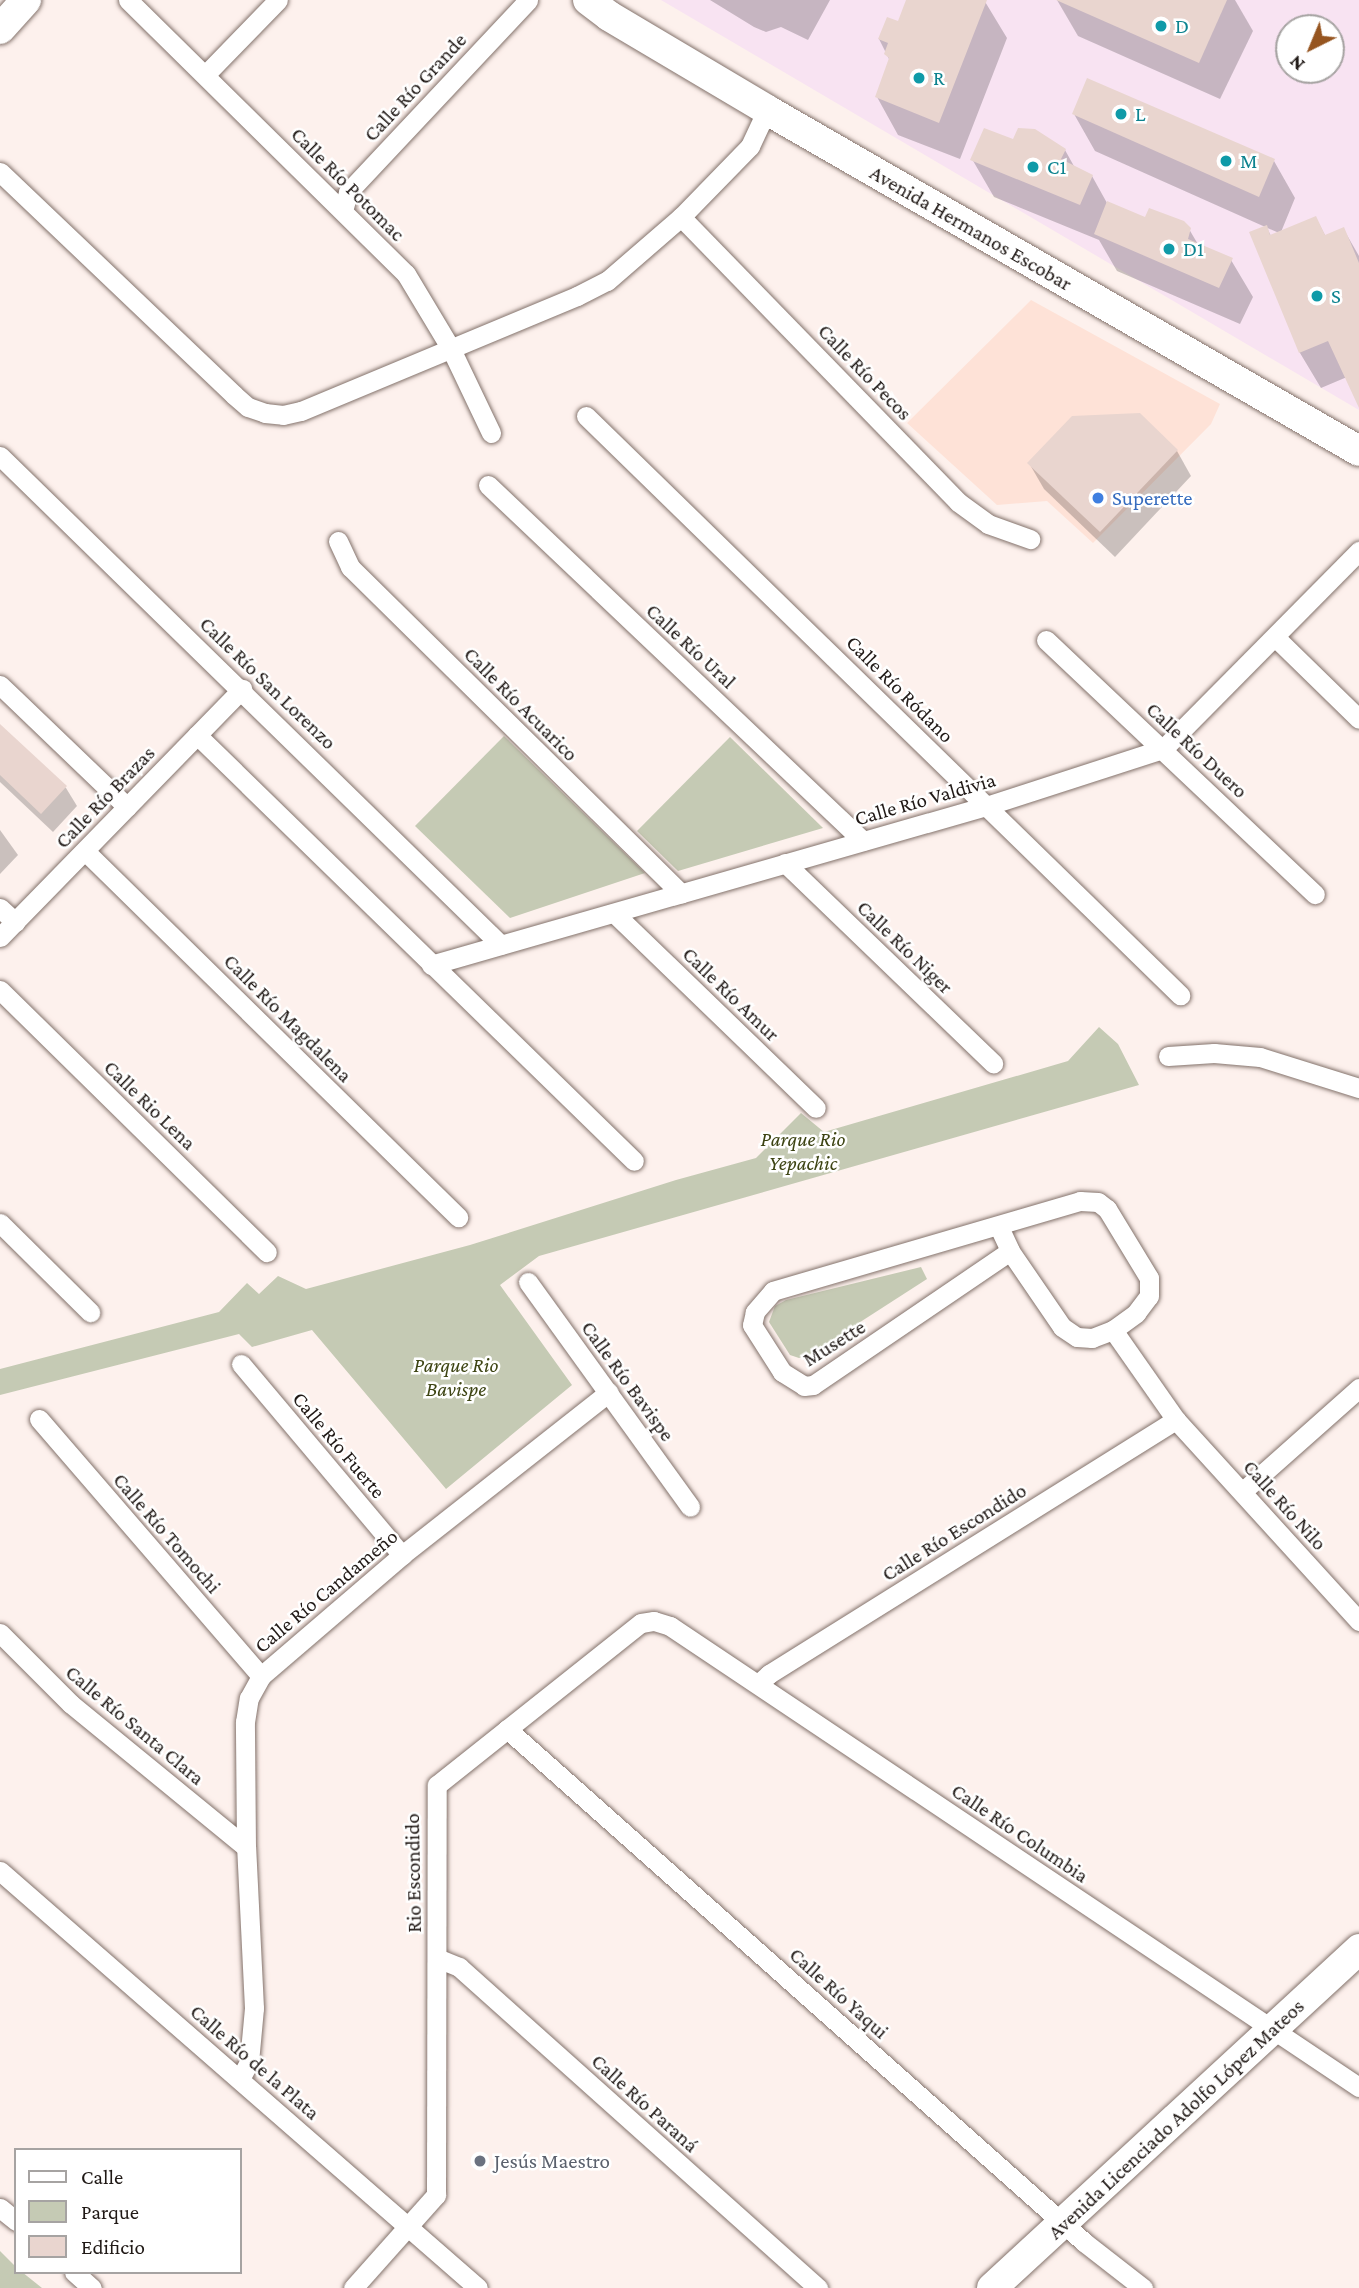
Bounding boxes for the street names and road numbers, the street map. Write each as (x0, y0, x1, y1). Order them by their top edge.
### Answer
street label: Calle Río Grande (358, 27, 472, 147)
street label: Calle Río Potomac (286, 122, 410, 246)
street label: Avenida Hermanos Escobar (865, 160, 1077, 296)
street label: Calle Río Pecos (813, 319, 917, 425)
street label: Calle Río Ural (641, 598, 741, 694)
street label: Calle Río San Lorenzo (194, 611, 342, 755)
street label: Calle Río Ródano (841, 630, 959, 748)
street label: Calle Río Acuarico (459, 642, 583, 766)
street label: Calle Río Duero (1141, 697, 1253, 803)
street label: Calle Río Brazas (50, 740, 160, 854)
street label: Calle Río Valdivia (852, 767, 998, 831)
street label: Calle Río Niger (852, 895, 958, 999)
street label: Calle Río Amur (677, 941, 785, 1047)
street label: Calle Río Magdalena (218, 948, 358, 1088)
street label: Calle Rio Lena (99, 1055, 201, 1155)
street label: Musette (798, 1314, 870, 1372)
street label: Calle Río Bavispe (576, 1316, 680, 1446)
street label: Calle Río Fuerte (287, 1387, 391, 1503)
street label: Calle Río Nilo (1238, 1455, 1332, 1555)
street label: Calle Río Tomochi (108, 1468, 226, 1598)
street label: Calle Río Escondido (877, 1477, 1031, 1587)
street label: Calle Río Candameño (249, 1524, 403, 1658)
street label: Calle Río Santa Clara (60, 1660, 210, 1790)
street label: Calle Río Columbia (947, 1778, 1093, 1888)
street label: Rio Escondido (399, 1813, 427, 1933)
street label: Calle Río Yaqui (784, 1942, 894, 2044)
street label: Avenida Licenciado Adolfo López Mateos (1043, 1993, 1309, 2245)
street label: Calle Río de la Plata (185, 1999, 325, 2125)
street label: Calle Río Paraná (586, 2048, 704, 2158)

